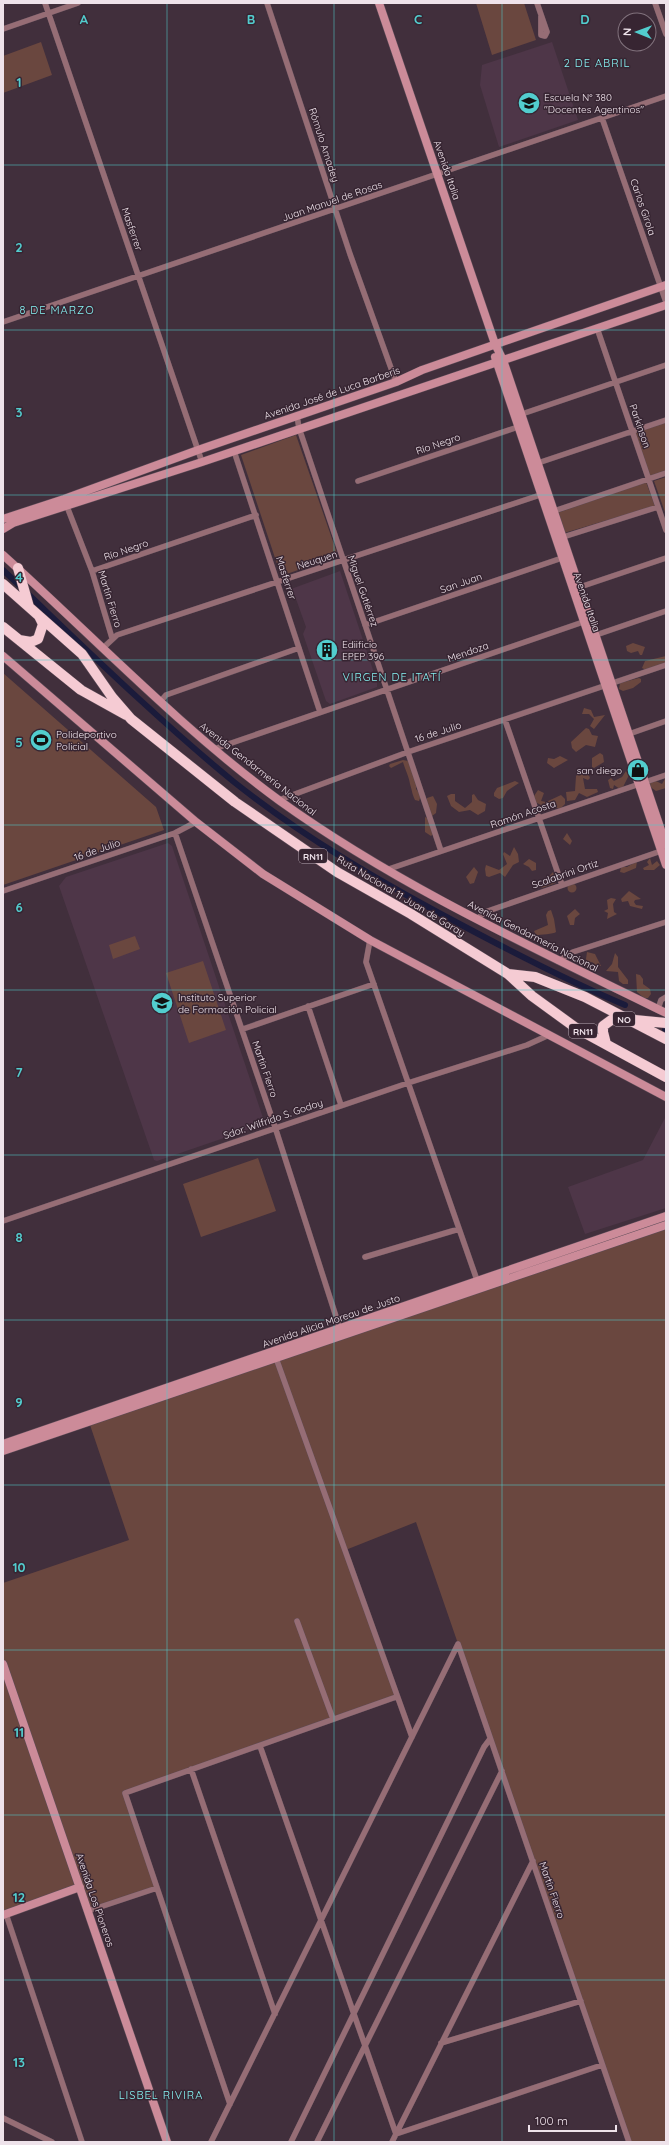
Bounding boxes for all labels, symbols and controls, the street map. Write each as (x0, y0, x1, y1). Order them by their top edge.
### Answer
text: A (80, 11, 89, 27)
text: B (247, 11, 255, 27)
text: C (414, 11, 422, 27)
text: D (580, 11, 590, 27)
north arrow (617, 12, 657, 52)
text: N (620, 28, 634, 36)
district label: 2 DE ABRIL (564, 56, 630, 70)
text: 1 (16, 74, 22, 90)
school or university icon: Escuela N° 380 "Docentes Agentinos" (516, 90, 542, 116)
place label: Escuela N° 380 "Docentes Agentinos" (544, 91, 644, 116)
street label: Rómulo Amadey (306, 106, 342, 184)
street label: Avenida Italia (431, 138, 463, 202)
street label: Carlos Girola (627, 177, 659, 237)
street label: Juan Manuel de Rosas (280, 178, 384, 224)
street label: Masferrer (119, 206, 145, 252)
text: 2 (15, 239, 23, 255)
district label: 8 DE MARZO (19, 303, 95, 317)
street label: Avenida José de Luca Barberis (262, 363, 402, 422)
street label: Parkinson (626, 402, 654, 450)
text: 3 (16, 404, 23, 420)
street label: Río Negro (414, 430, 462, 458)
street label: Río Negro (102, 536, 150, 564)
street label: Neuquen (295, 547, 339, 573)
street label: Miguel Gutiérrez (345, 554, 381, 629)
street label: Masferrer (273, 555, 299, 601)
text: 4 (15, 569, 23, 585)
street label: Martín Fierro (95, 569, 125, 629)
street label: San Juan (438, 570, 484, 596)
street label: Avenida Italia (571, 570, 603, 634)
building icon: Ediificio EPEP 396 (314, 637, 340, 663)
place label: Ediificio EPEP 396 (342, 638, 385, 663)
street label: Mendoza (446, 639, 490, 665)
district label: VIRGEN DE ITATÍ (342, 670, 442, 684)
street label: 16 de Julio (413, 718, 463, 746)
street label: Avenida Gendarmería Nacional (197, 719, 319, 819)
sports icon: Polideportivo Policial (28, 727, 54, 753)
place label: Polideportivo Policial (56, 728, 117, 753)
text: 5 (15, 734, 23, 750)
shop icon: san diego (625, 757, 651, 783)
place label: san diego (577, 764, 622, 777)
street label: Ramón Acosta (489, 797, 557, 831)
street label: 16 de Julio (72, 836, 122, 864)
road number: RN11 (299, 849, 327, 863)
street label: Ruta Nacional 11 Juan de Garay (335, 853, 467, 939)
street label: Scalabrini Ortiz (530, 856, 600, 892)
street label: Avenida Gendarmería Nacional (466, 897, 600, 975)
text: 6 (15, 899, 23, 915)
school or university icon: Instituto Superior de Formación Policial (149, 990, 175, 1016)
place label: Instituto Superior de Formación Policial (178, 991, 277, 1016)
road number: NO (613, 1012, 635, 1026)
road number: RN11 (569, 1024, 597, 1038)
street label: Martín Fierro (249, 1039, 281, 1099)
text: 7 (15, 1064, 23, 1080)
street label: Sdor. Wilfrido S. Godoy (221, 1096, 325, 1142)
text: 8 (15, 1229, 23, 1245)
street label: Avenida Alicia Moreau de Justo (260, 1291, 402, 1351)
text: 9 (15, 1394, 23, 1410)
text: 10 (12, 1559, 26, 1575)
text: 11 (14, 1724, 24, 1740)
street label: Avenida Los Pioneros (73, 1851, 117, 1949)
street label: Martín Fierro (536, 1860, 568, 1920)
text: 12 (13, 1889, 25, 1905)
text: 13 (13, 2054, 25, 2070)
district label: LISBEL RIVIRA (119, 2088, 203, 2102)
scale bar (529, 2107, 616, 2133)
text: 100 m (535, 2113, 568, 2128)

